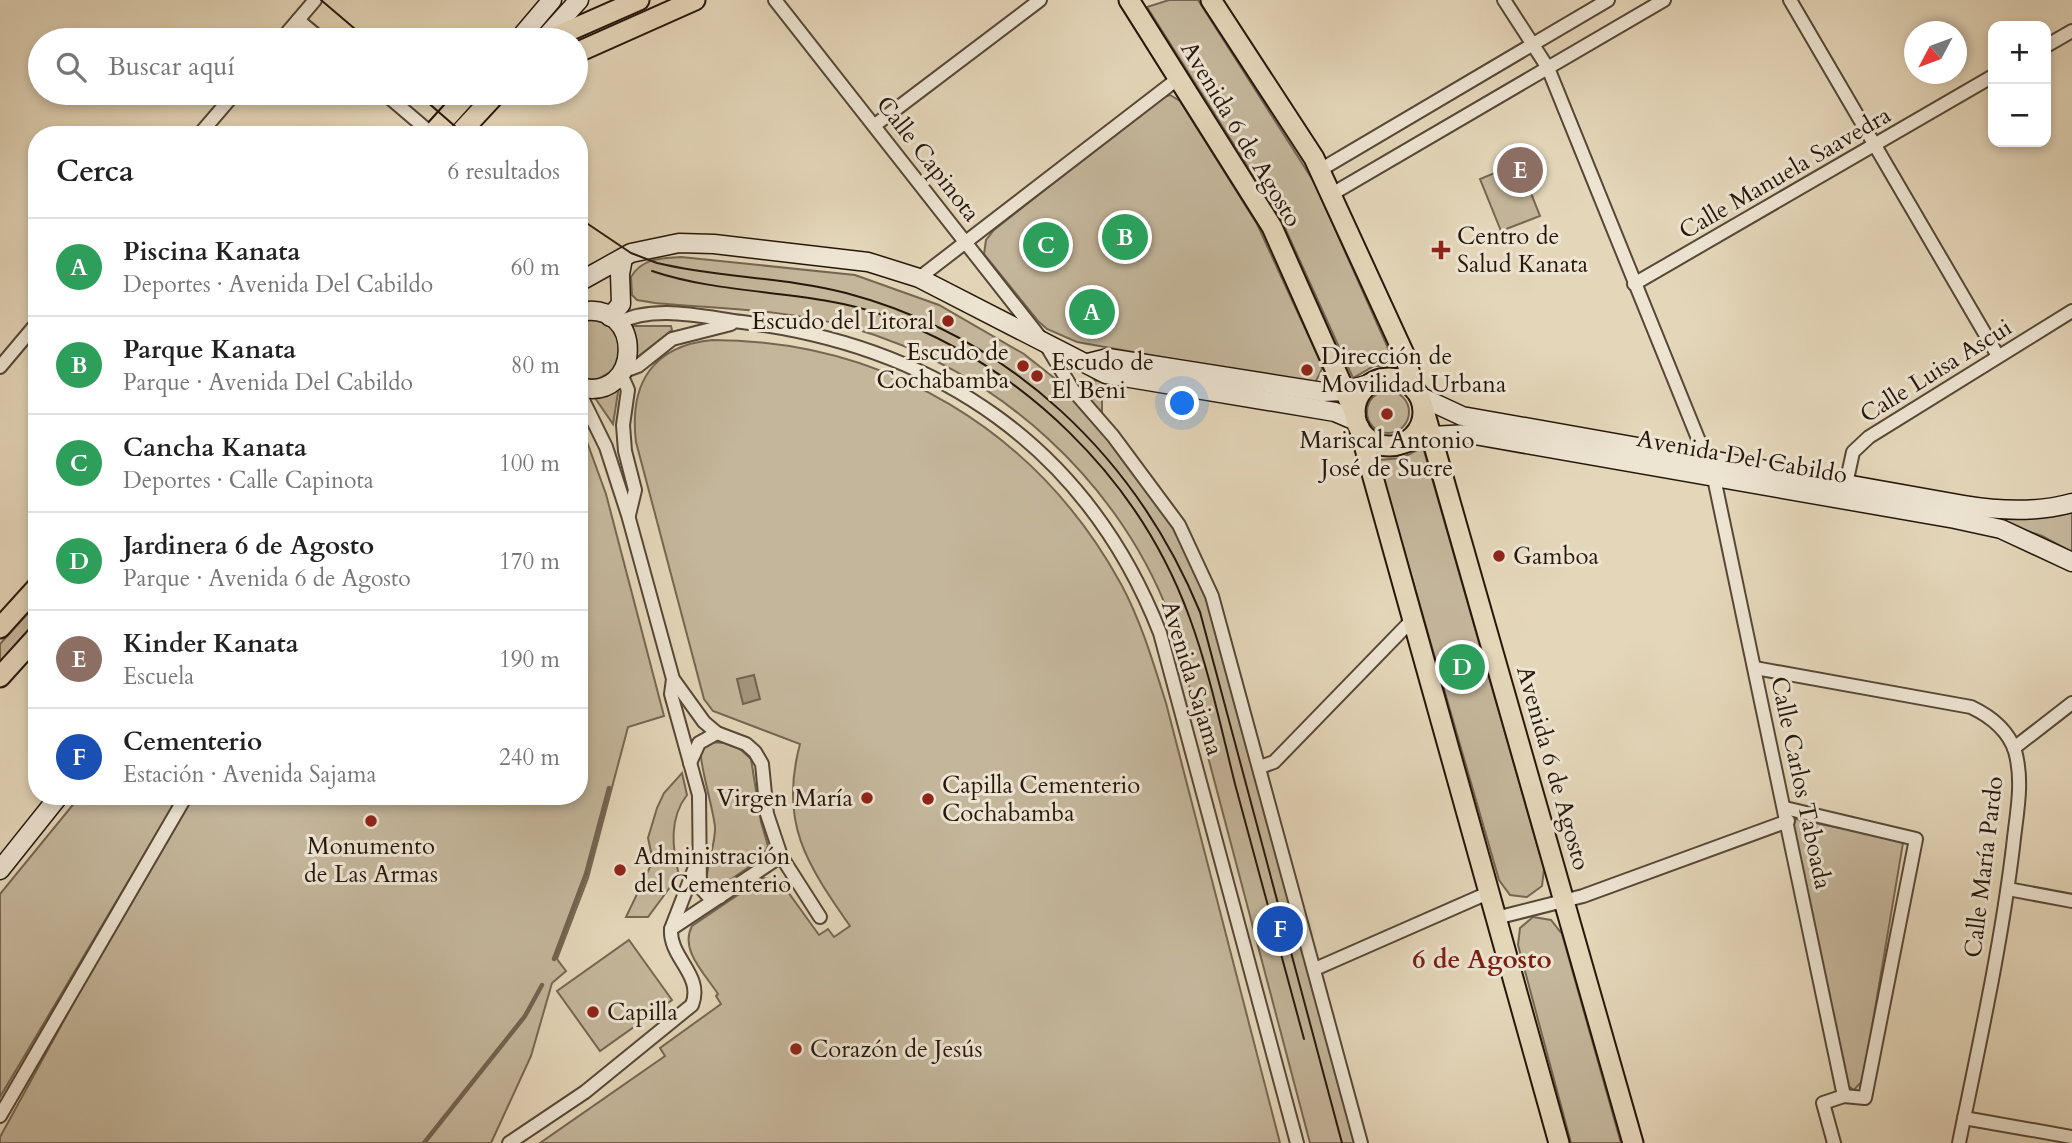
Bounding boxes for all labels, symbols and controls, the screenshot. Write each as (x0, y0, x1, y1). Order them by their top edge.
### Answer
north arrow (1904, 21, 1967, 84)
map controls (1988, 21, 2051, 147)
button: + (1988, 21, 2051, 84)
search box (28, 28, 588, 105)
street label: Avenida 6 de Agosto (1173, 35, 1310, 233)
icon: search (52, 48, 90, 86)
text: Buscar aquí (108, 49, 235, 84)
button: − (1988, 84, 2051, 147)
street label: Calle Capinota (868, 89, 988, 229)
street label: Calle Manuela Saavedra (1673, 98, 1898, 247)
pin: E (1497, 144, 1543, 196)
text: Cerca (56, 151, 134, 192)
text: 6 resultados (447, 156, 560, 187)
pin: B (1102, 211, 1148, 263)
pin: C (1023, 219, 1069, 271)
place label: Centro de Salud Kanata (1457, 220, 1589, 281)
text: Piscina Kanata (123, 234, 300, 269)
marker: Centro de Salud Kanata (1431, 240, 1451, 260)
text: A (70, 252, 88, 283)
text: 60 m (511, 252, 560, 283)
text: Deportes · Avenida Del Cabildo (123, 269, 433, 300)
pin: A (1069, 286, 1115, 338)
place label: Escudo del Litoral (752, 305, 934, 338)
street label: Calle Luisa Ascui (1854, 311, 2019, 431)
marker: Escudo del Litoral (940, 313, 956, 329)
text: Parque Kanata (123, 332, 296, 367)
place label: Escudo de Cochabamba (876, 336, 1010, 397)
place label: Dirección de Movilidad Urbana (1321, 340, 1507, 401)
place label: Escudo de El Beni (1051, 346, 1154, 407)
text: B (71, 350, 87, 381)
text: 80 m (511, 350, 560, 381)
marker: Escudo de Cochabamba (1015, 358, 1031, 374)
marker: Dirección de Movilidad Urbana (1299, 362, 1315, 378)
text: Parque · Avenida Del Cabildo (123, 367, 413, 398)
marker: Escudo de El Beni (1029, 368, 1045, 384)
your location (1165, 386, 1199, 420)
marker: Mariscal Antonio José de Sucre (1379, 406, 1395, 422)
street label: Avenida Del Cabildo (1634, 422, 1850, 492)
place label: Mariscal Antonio José de Sucre (1299, 424, 1475, 485)
text: Cancha Kanata (123, 430, 307, 465)
text: C (70, 448, 88, 479)
text: 100 m (499, 448, 560, 479)
text: Deportes · Calle Capinota (123, 465, 374, 496)
text: Jardinera 6 de Agosto (123, 528, 374, 563)
place label: Gamboa (1513, 540, 1600, 573)
text: D (69, 546, 89, 577)
text: 170 m (499, 546, 560, 577)
marker: Gamboa (1491, 548, 1507, 564)
text: Parque · Avenida 6 de Agosto (123, 563, 411, 594)
street label: Avenida Sajama (1153, 597, 1231, 760)
text: Kinder Kanata (123, 626, 299, 661)
pin: D (1439, 641, 1485, 693)
text: E (72, 644, 86, 675)
text: 190 m (499, 644, 560, 675)
text: Escuela (123, 661, 194, 692)
street label: Avenida 6 de Agosto (1508, 662, 1598, 874)
street label: Calle Carlos Taboada (1762, 674, 1840, 893)
text: Cementerio (123, 724, 262, 759)
text: F (72, 742, 86, 773)
text: 240 m (499, 742, 560, 773)
text: Estación · Avenida Sajama (123, 759, 376, 790)
place label: Capilla Cementerio Cochabamba (942, 769, 1140, 830)
street label: Calle María Pardo (1956, 774, 2012, 960)
place label: Virgen María (717, 782, 854, 815)
marker: Virgen María (859, 790, 875, 806)
marker: Capilla Cementerio Cochabamba (920, 791, 936, 807)
marker: Monumento de Las Armas (363, 813, 379, 829)
place label: Monumento de Las Armas (304, 830, 438, 891)
place label: Administración del Cementerio (634, 840, 791, 901)
marker: Administración del Cementerio (612, 862, 628, 878)
pin: F (1257, 903, 1303, 955)
district label: 6 de Agosto (1412, 942, 1552, 977)
place label: Capilla (607, 996, 678, 1029)
marker: Capilla (585, 1004, 601, 1020)
place label: Corazón de Jesús (810, 1033, 983, 1066)
marker: Corazón de Jesús (788, 1041, 804, 1057)

